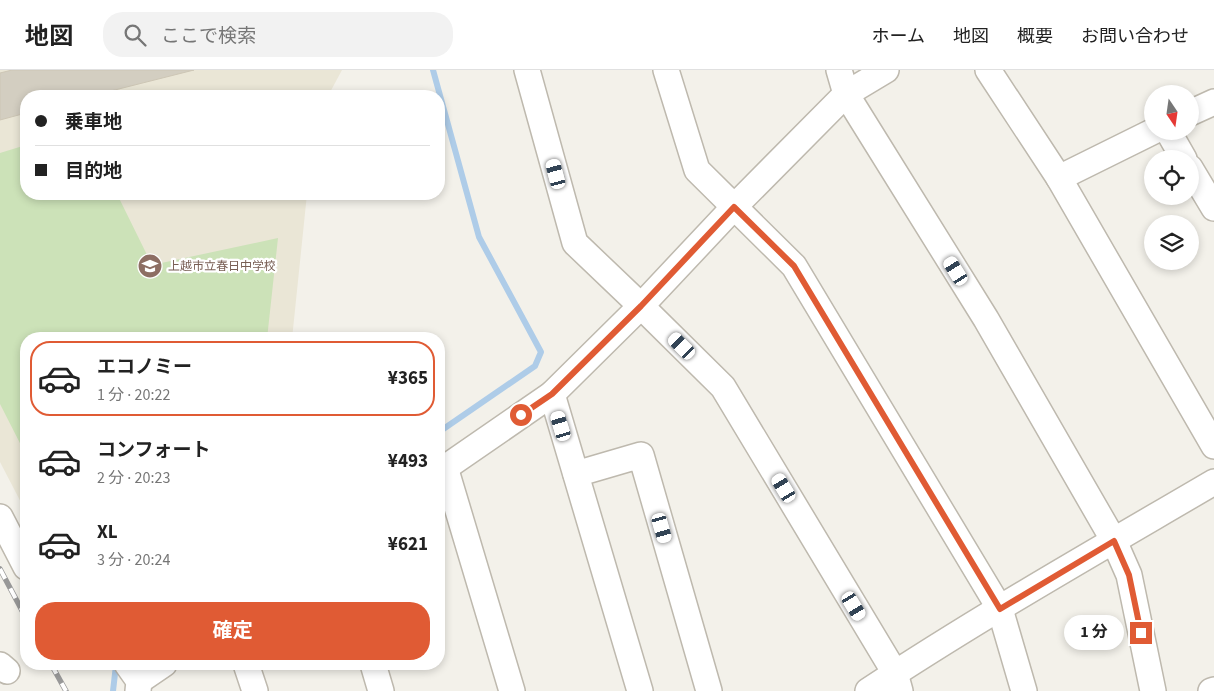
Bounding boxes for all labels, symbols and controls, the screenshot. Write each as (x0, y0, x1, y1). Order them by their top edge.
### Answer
search box (103, 12, 453, 57)
text: 地図 (25, 19, 73, 54)
icon: search (121, 21, 149, 49)
text: ここで検索 (161, 23, 256, 50)
text: ホーム (872, 24, 925, 49)
text: 地図 (953, 24, 989, 49)
text: 概要 (1017, 24, 1053, 49)
text: お問い合わせ (1081, 24, 1189, 49)
north arrow (1144, 85, 1199, 140)
map controls (1144, 85, 1199, 270)
text: 乗車地 (65, 109, 122, 136)
button: locate (1144, 150, 1199, 205)
text: 目的地 (65, 158, 122, 185)
car (544, 158, 567, 190)
button: layers (1144, 215, 1199, 270)
school or university icon: 上越市立春日中学校 (137, 253, 163, 279)
car (941, 254, 970, 288)
place label: 上越市立春日中学校 (168, 258, 276, 275)
car (666, 330, 697, 362)
text: エコノミー (97, 354, 192, 381)
icon: car (37, 356, 82, 401)
text: ¥365 (388, 365, 428, 392)
text: 1 分 · 20:22 (97, 384, 170, 406)
route start (510, 404, 532, 426)
car (549, 409, 572, 443)
text: コンフォート (97, 437, 210, 464)
icon: car (37, 439, 82, 484)
text: ¥493 (388, 448, 428, 475)
text: 2 分 · 20:23 (97, 467, 170, 489)
car (769, 471, 798, 505)
car (650, 512, 673, 544)
text: XL (97, 519, 118, 546)
icon: car (37, 522, 82, 567)
text: ¥621 (388, 531, 428, 558)
text: 3 分 · 20:24 (97, 549, 170, 571)
car (839, 589, 868, 623)
button: 確定 (35, 602, 430, 660)
callout: 1 分 (1064, 616, 1124, 650)
text: 1 分 (1080, 621, 1108, 643)
route end (1130, 622, 1152, 644)

